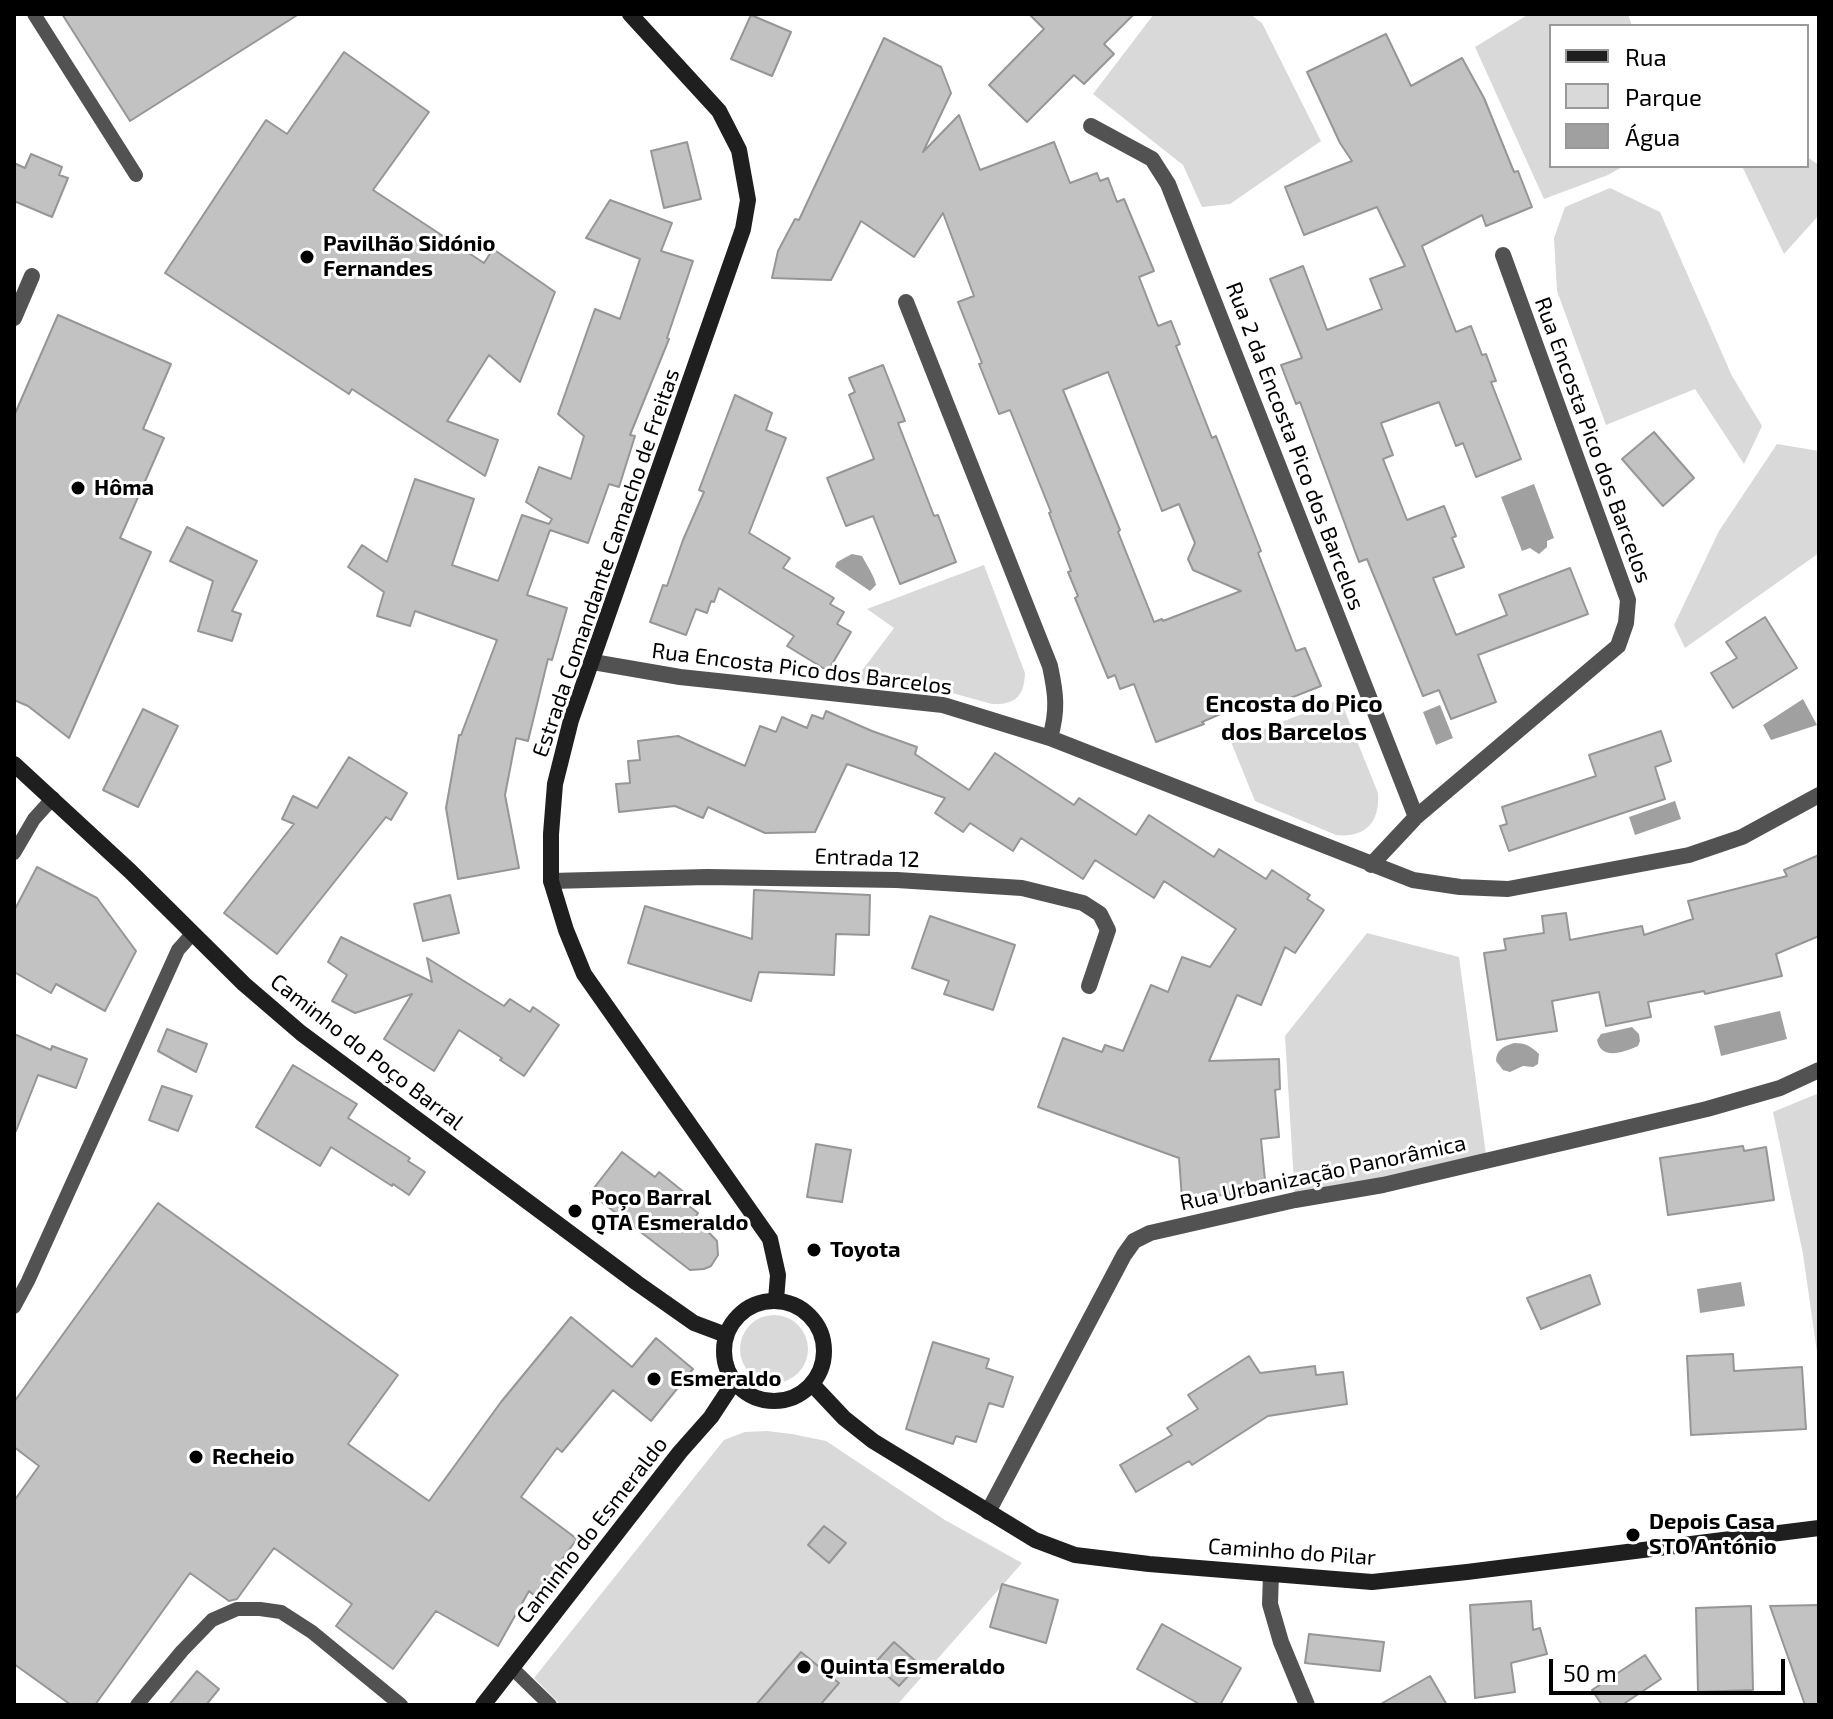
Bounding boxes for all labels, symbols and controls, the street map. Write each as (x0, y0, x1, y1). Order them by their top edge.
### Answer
legend (1549, 24, 1809, 168)
text: Rua (1625, 42, 1667, 71)
text: Parque (1625, 82, 1702, 111)
text: Água (1625, 122, 1680, 151)
place label: Pavilhão Sidónio Fernandes (323, 231, 496, 282)
marker: Pavilhão Sidónio Fernandes (298, 248, 316, 266)
street label: Rua 2 da Encosta Pico dos Barcelos (1220, 278, 1370, 614)
street label: Rua Encosta Pico dos Barcelos (1529, 293, 1657, 587)
street label: Estrada Comandante Camacho de Freitas (527, 365, 685, 761)
place label: Hôma (94, 475, 154, 501)
marker: Hôma (69, 479, 87, 497)
street label: Rua Encosta Pico dos Barcelos (650, 637, 954, 701)
district label: Encosta do Pico dos Barcelos (1205, 690, 1383, 746)
street label: Entrada 12 (814, 843, 920, 873)
street label: Caminho do Poço Barral (265, 968, 469, 1136)
street label: Rua Urbanização Panorâmica (1178, 1130, 1468, 1216)
place label: Poço Barral QTA Esmeraldo (591, 1185, 748, 1236)
marker: Poço Barral QTA Esmeraldo (566, 1202, 584, 1220)
place label: Toyota (830, 1237, 901, 1263)
marker: Toyota (805, 1241, 823, 1259)
place label: Esmeraldo (670, 1366, 781, 1392)
marker: Esmeraldo (645, 1370, 663, 1388)
street label: Caminho do Esmeraldo (511, 1431, 673, 1629)
place label: Recheio (212, 1444, 294, 1470)
marker: Recheio (187, 1448, 205, 1466)
place label: Depois Casa STO António (1649, 1509, 1777, 1560)
marker: Depois Casa STO António (1624, 1526, 1642, 1544)
street label: Caminho do Pilar (1207, 1533, 1377, 1571)
scale bar (1553, 1643, 1789, 1693)
place label: Quinta Esmeraldo (820, 1654, 1005, 1680)
marker: Quinta Esmeraldo (795, 1658, 813, 1676)
text: 50 m (1563, 1658, 1617, 1687)

